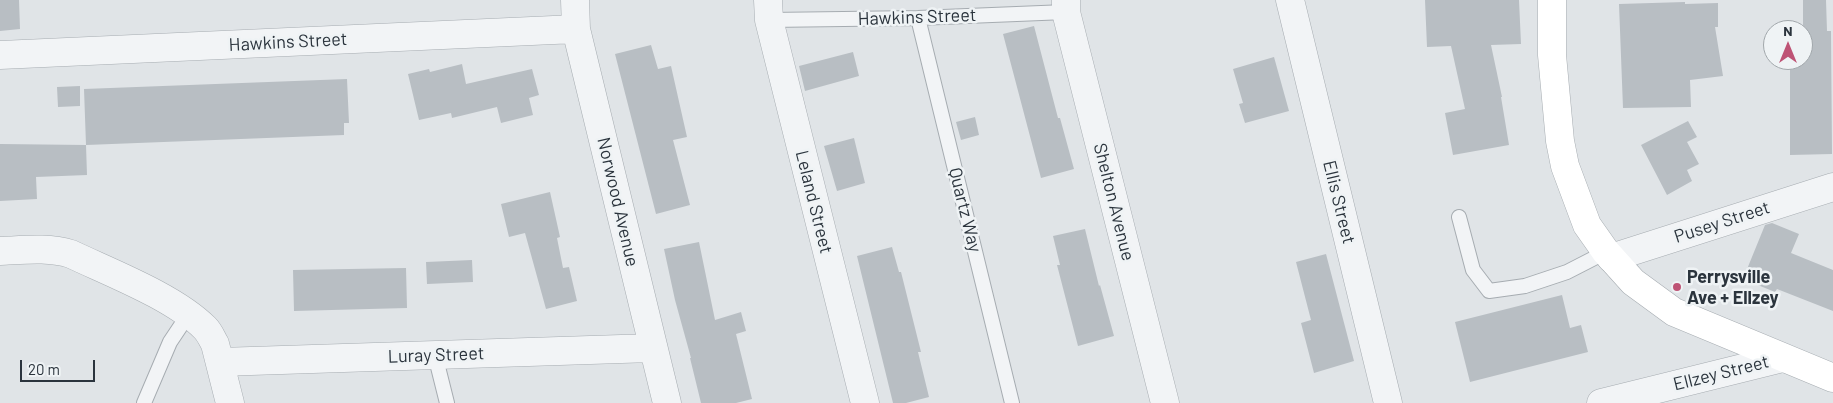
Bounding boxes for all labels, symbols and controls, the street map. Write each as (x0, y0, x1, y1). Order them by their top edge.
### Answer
street label: Hawkins Street (857, 4, 977, 30)
north arrow (1763, 20, 1813, 70)
text: N (1783, 22, 1793, 39)
street label: Hawkins Street (228, 28, 348, 56)
street label: Norwood Avenue (593, 135, 643, 269)
street label: Shelton Avenue (1089, 141, 1139, 263)
street label: Leland Street (791, 148, 837, 256)
street label: Ellis Street (1318, 158, 1360, 246)
street label: Quartz Way (944, 165, 986, 255)
street label: Pusey Street (1671, 196, 1773, 248)
place label: Perrysville Ave + Ellzey (1687, 266, 1779, 308)
marker: Perrysville Ave + Ellzey (1671, 281, 1683, 293)
street label: Luray Street (387, 343, 485, 367)
scale bar (22, 350, 98, 382)
street label: Ellzey Street (1671, 351, 1771, 395)
text: 20 m (28, 360, 60, 378)

